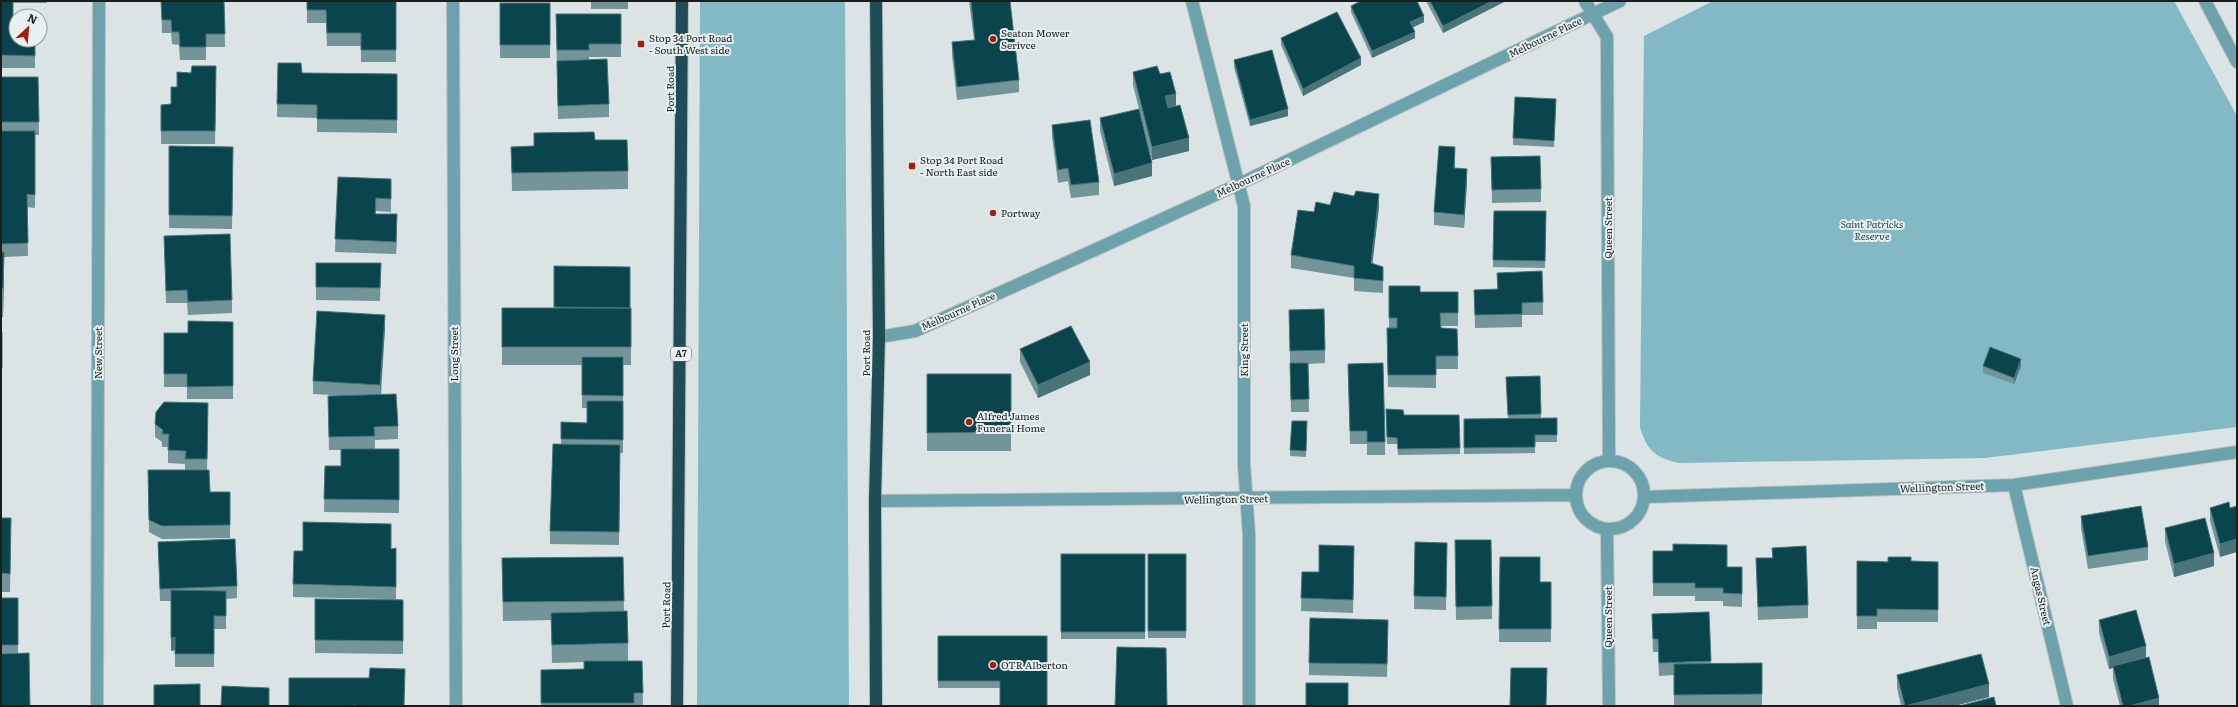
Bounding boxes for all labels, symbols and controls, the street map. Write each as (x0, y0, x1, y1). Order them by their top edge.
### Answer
north arrow (8, 8, 48, 48)
text: N (25, 9, 40, 27)
street label: Melbourne Place (1506, 12, 1584, 61)
place label: Seaton Mower Serivce (1001, 25, 1070, 52)
place label: Stop 34 Port Road - South West side (649, 30, 733, 57)
marker: Seaton Mower Serivce (988, 34, 998, 44)
marker: Stop 34 Port Road - South West side (636, 39, 646, 49)
street label: Port Road (662, 66, 677, 112)
place label: Stop 34 Port Road - North East side (920, 152, 1004, 179)
street label: Melbourne Place (1213, 153, 1292, 200)
marker: Stop 34 Port Road - North East side (907, 161, 917, 171)
street label: Queen Street (1600, 197, 1615, 259)
place label: Portway (1001, 205, 1041, 220)
marker: Portway (988, 208, 998, 218)
park label: Saint Patricks Reserve (1841, 216, 1903, 243)
street label: Melbourne Place (918, 287, 997, 334)
street label: King Street (1236, 323, 1251, 377)
street label: New Street (90, 327, 105, 379)
street label: Long Street (446, 327, 461, 381)
street label: Port Road (858, 330, 873, 376)
road number: A7 (671, 347, 691, 361)
place label: Alfred James Funeral Home (977, 408, 1045, 435)
marker: Alfred James Funeral Home (964, 417, 974, 427)
street label: Wellington Street (1900, 478, 1984, 495)
street label: Wellington Street (1184, 490, 1268, 507)
street label: Angas Street (2027, 565, 2056, 627)
street label: Port Road (658, 581, 673, 629)
street label: Queen Street (1600, 586, 1615, 648)
place label: OTR Alberton (1001, 657, 1068, 672)
marker: OTR Alberton (988, 660, 998, 670)

